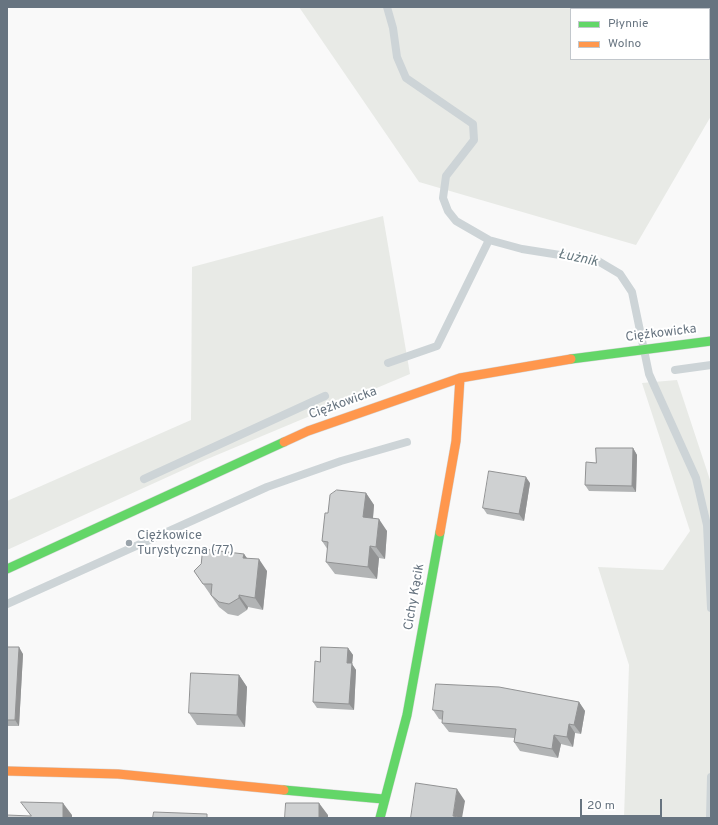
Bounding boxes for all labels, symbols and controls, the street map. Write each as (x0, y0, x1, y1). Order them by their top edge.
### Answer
legend (570, 8, 710, 60)
text: Płynnie (608, 16, 648, 32)
text: Wolno (608, 36, 641, 52)
water label: Łużnik (557, 247, 599, 271)
street label: Ciężkowicka (625, 322, 697, 346)
street label: Ciężkowicka (307, 384, 379, 424)
place label: Ciężkowice Turystyczna (77) (137, 528, 234, 559)
marker: Ciężkowice Turystyczna (77) (124, 538, 134, 548)
street label: Cichy Kącik (401, 562, 429, 632)
scale bar (582, 791, 664, 817)
text: 20 m (587, 798, 615, 814)

